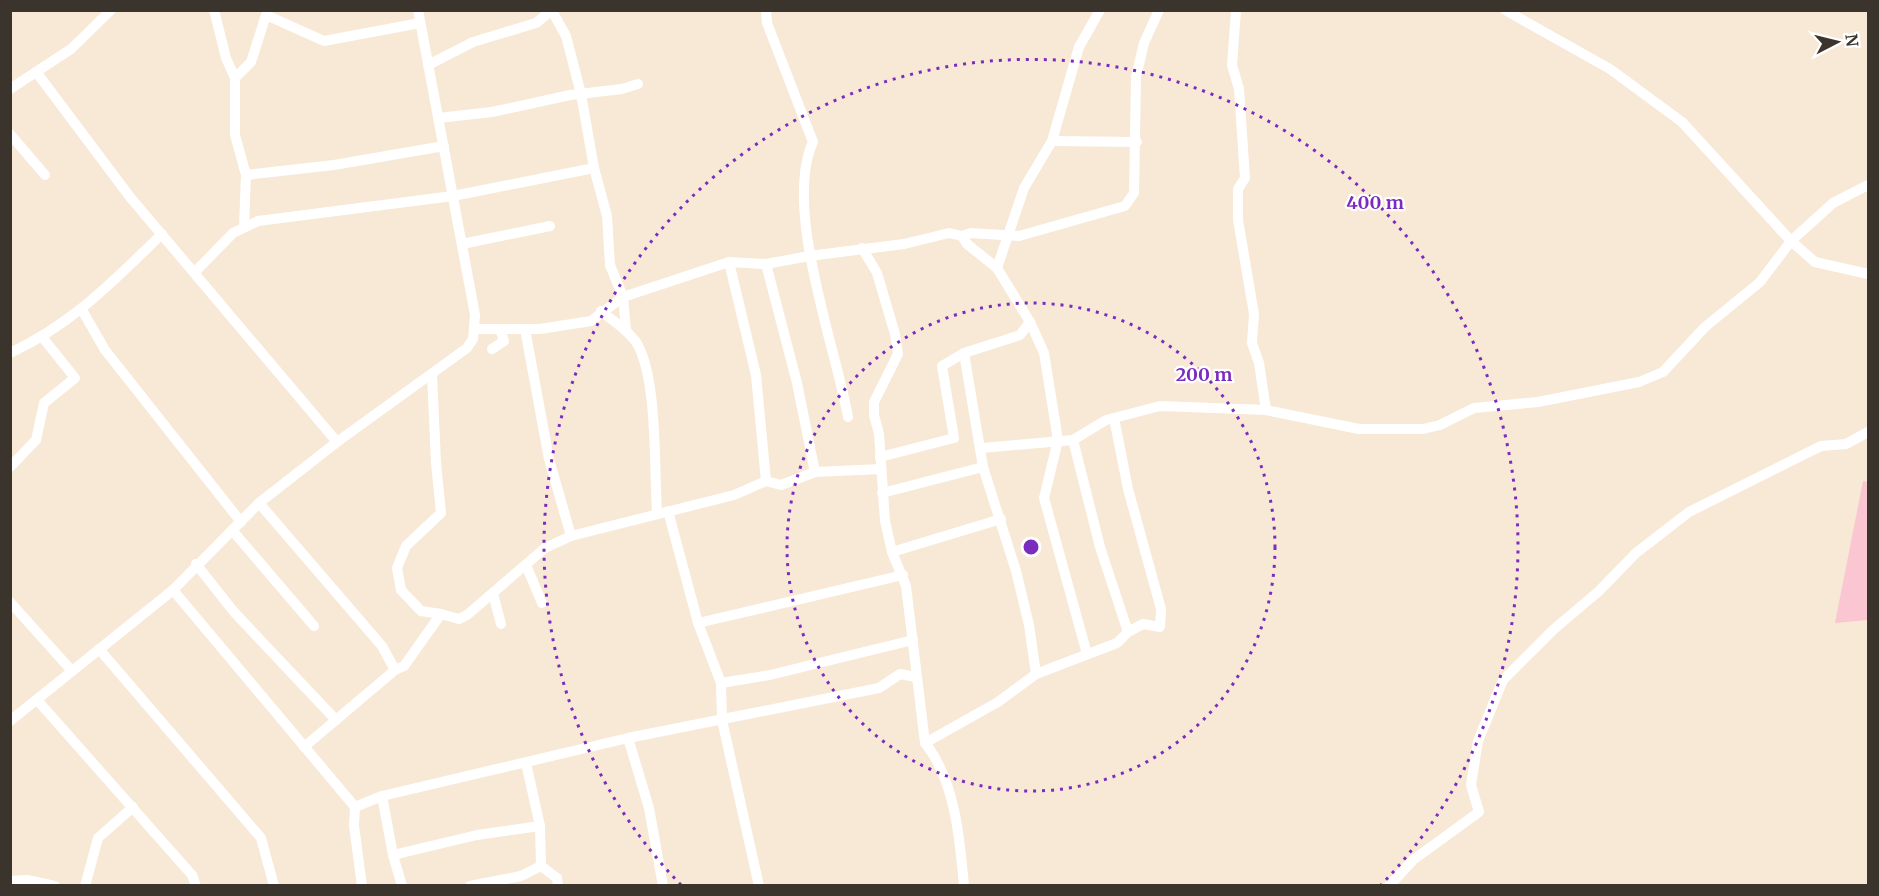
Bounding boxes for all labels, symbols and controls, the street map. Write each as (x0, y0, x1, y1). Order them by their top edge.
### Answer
north arrow (1807, 12, 1867, 72)
text: N (1841, 33, 1863, 48)
text: 400 m (1346, 191, 1404, 214)
text: 200 m (1176, 363, 1232, 386)
centre of rings (1021, 537, 1041, 557)

